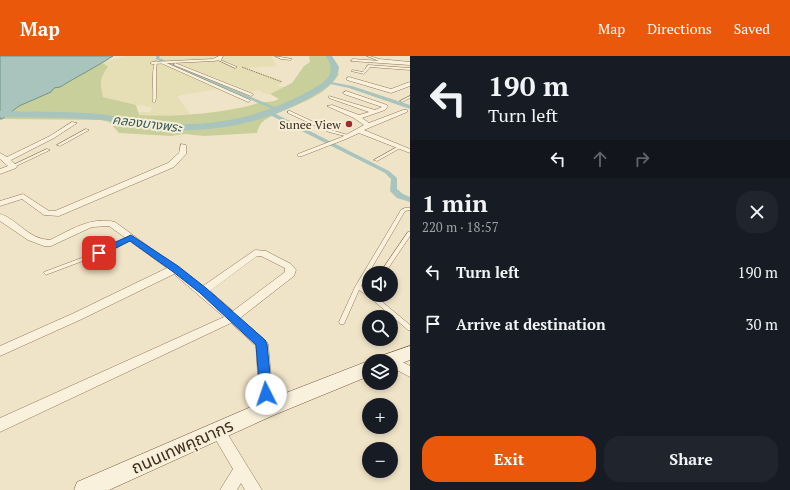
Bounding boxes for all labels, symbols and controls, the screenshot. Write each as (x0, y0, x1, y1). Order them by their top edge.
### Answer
text: Map (20, 16, 60, 41)
text: Map (598, 19, 625, 38)
text: Directions (647, 19, 712, 38)
text: Saved (734, 19, 770, 38)
text: 190 m (488, 67, 569, 104)
icon: left (422, 72, 474, 124)
text: Turn left (488, 103, 558, 127)
water label: คลองบางพระ (111, 110, 184, 136)
place label: Sunee View (279, 117, 341, 132)
marker: Sunee View (344, 119, 354, 129)
icon: left (547, 148, 569, 170)
icon: ahead (589, 148, 611, 170)
icon: right (631, 148, 653, 170)
text: 1 min (422, 187, 488, 219)
button: close (736, 191, 778, 233)
text: 220 m · 18:57 (422, 218, 499, 236)
pin (82, 236, 116, 270)
icon: arrive (88, 242, 110, 264)
icon: left (422, 261, 444, 283)
text: Turn left (456, 262, 520, 282)
text: 190 m (737, 262, 778, 282)
map controls (362, 266, 398, 478)
button: sound (362, 266, 398, 302)
button: search (362, 310, 398, 346)
icon: arrive (422, 313, 444, 335)
text: Arrive at destination (456, 314, 606, 334)
text: 30 m (745, 314, 778, 334)
button: layers (362, 354, 398, 390)
position arrow (245, 373, 287, 415)
button: + (362, 398, 398, 434)
street label: ถนนเทพคุณากร (127, 413, 237, 479)
button: Exit (422, 436, 596, 482)
button: Share (604, 436, 778, 482)
button: − (362, 442, 398, 478)

